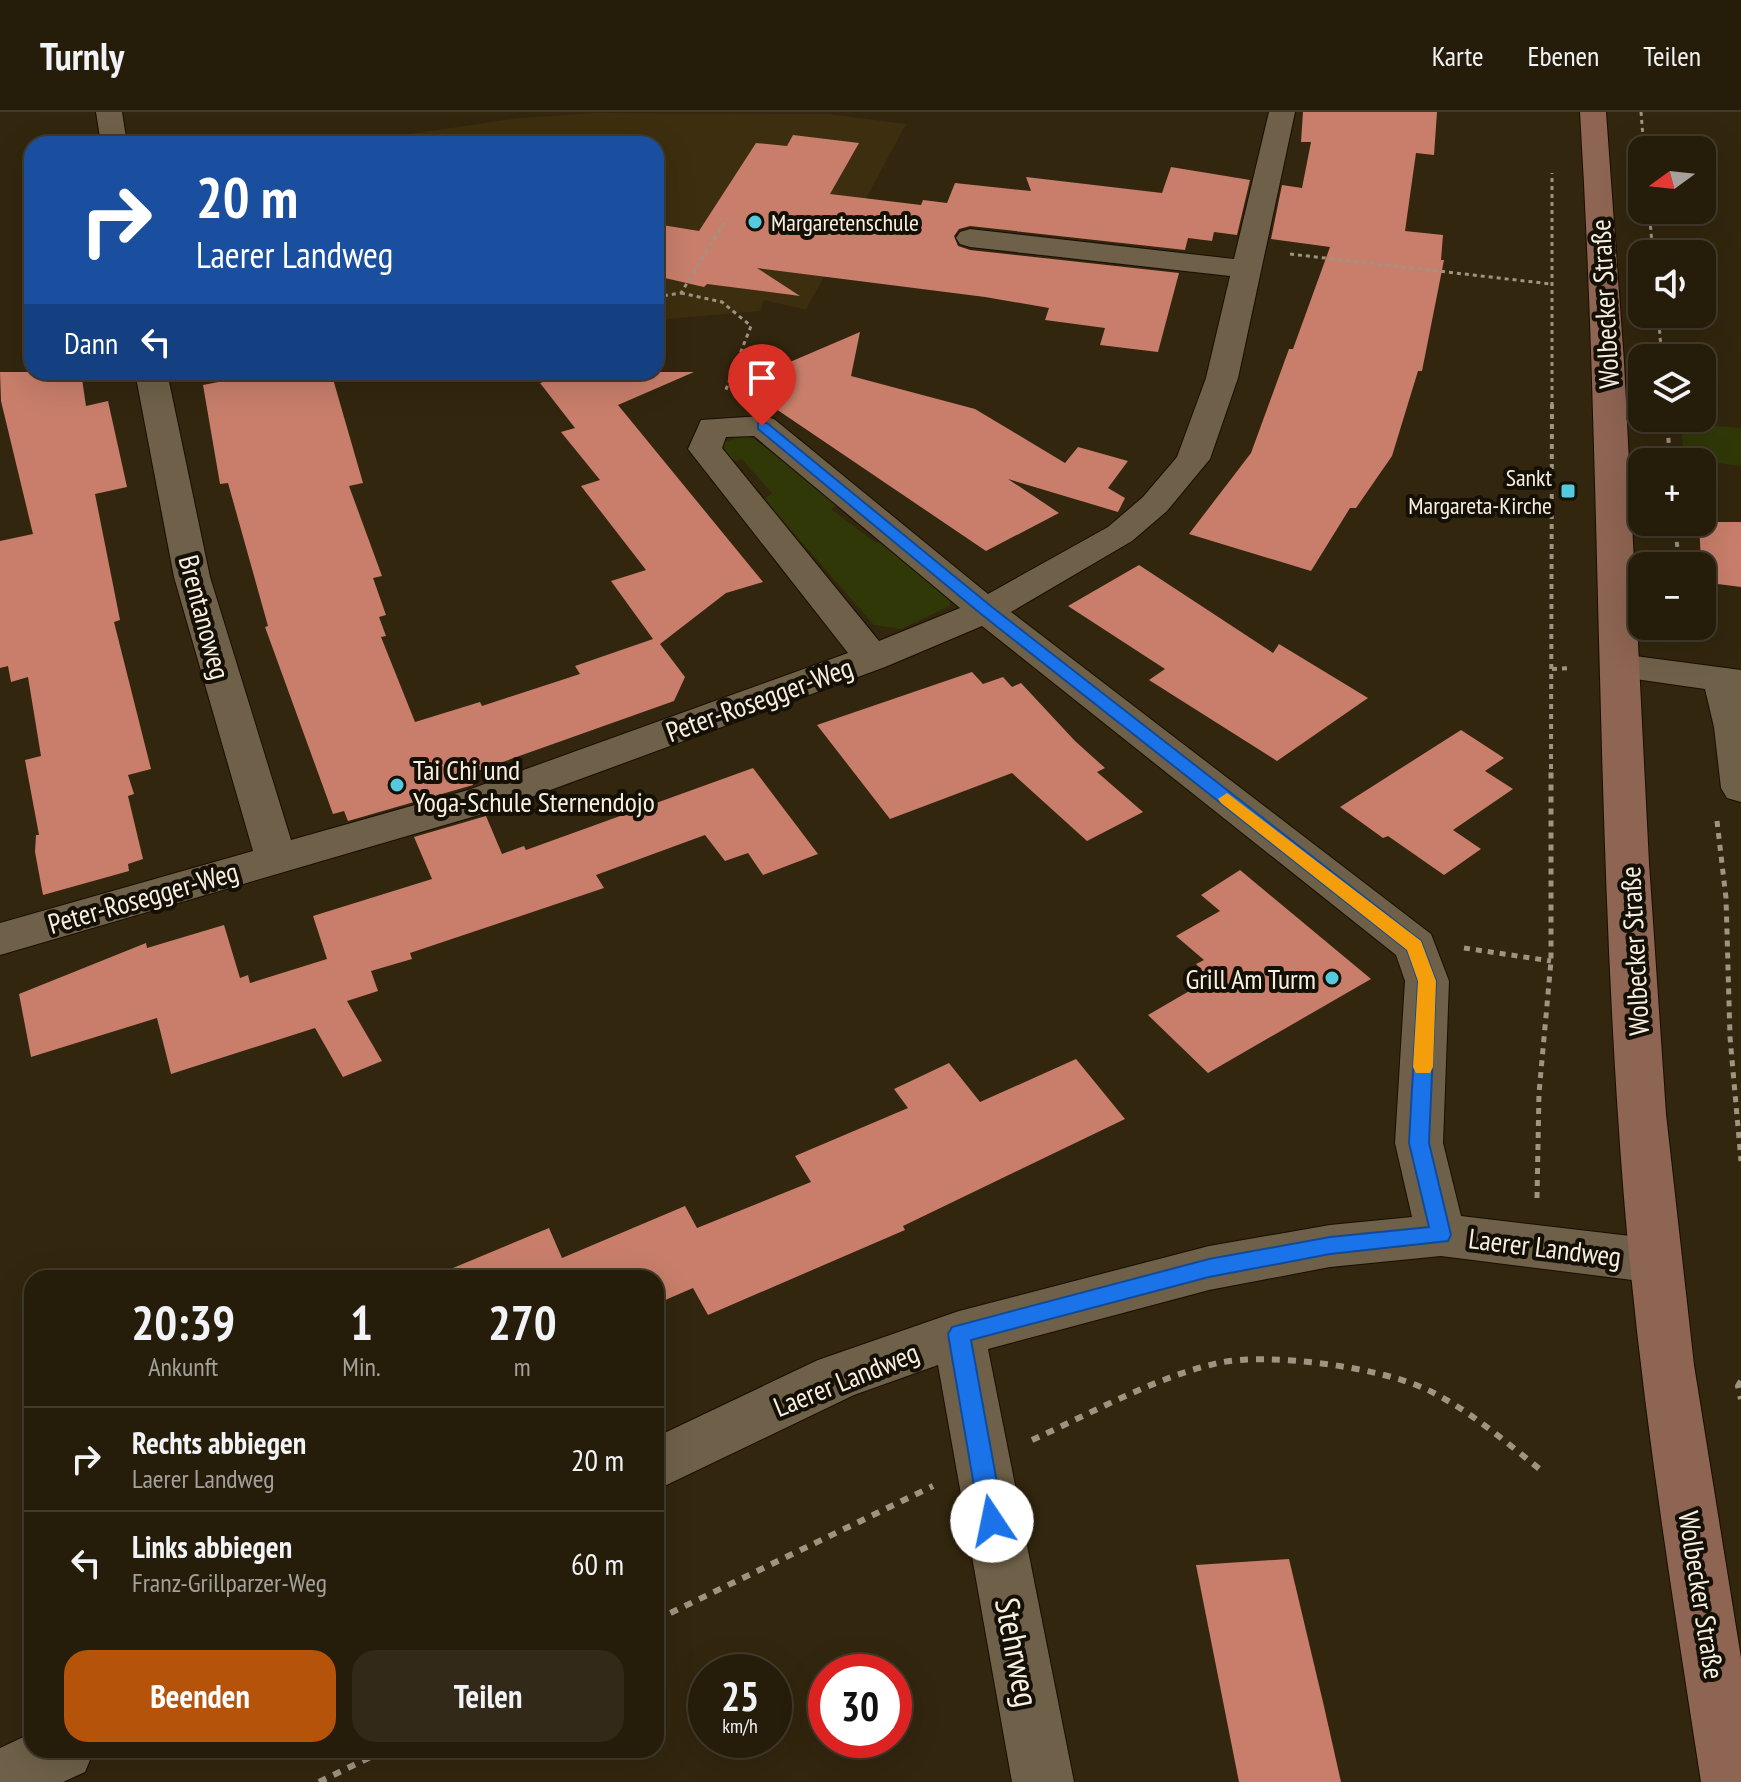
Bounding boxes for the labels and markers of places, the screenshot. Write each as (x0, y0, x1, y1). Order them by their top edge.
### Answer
place label: Margaretenschule (771, 207, 919, 238)
marker: Margaretenschule (746, 213, 764, 231)
pin (728, 344, 796, 426)
place label: Sankt Margareta-Kirche (1408, 462, 1552, 521)
marker: Sankt Margareta-Kirche (1559, 482, 1577, 500)
place label: Tai Chi und Yoga-Schule Sternendojo (413, 751, 655, 820)
marker: Tai Chi und Yoga-Schule Sternendojo (388, 776, 406, 794)
place label: Grill Am Turm (1185, 960, 1316, 997)
marker: Grill Am Turm (1323, 969, 1341, 987)

